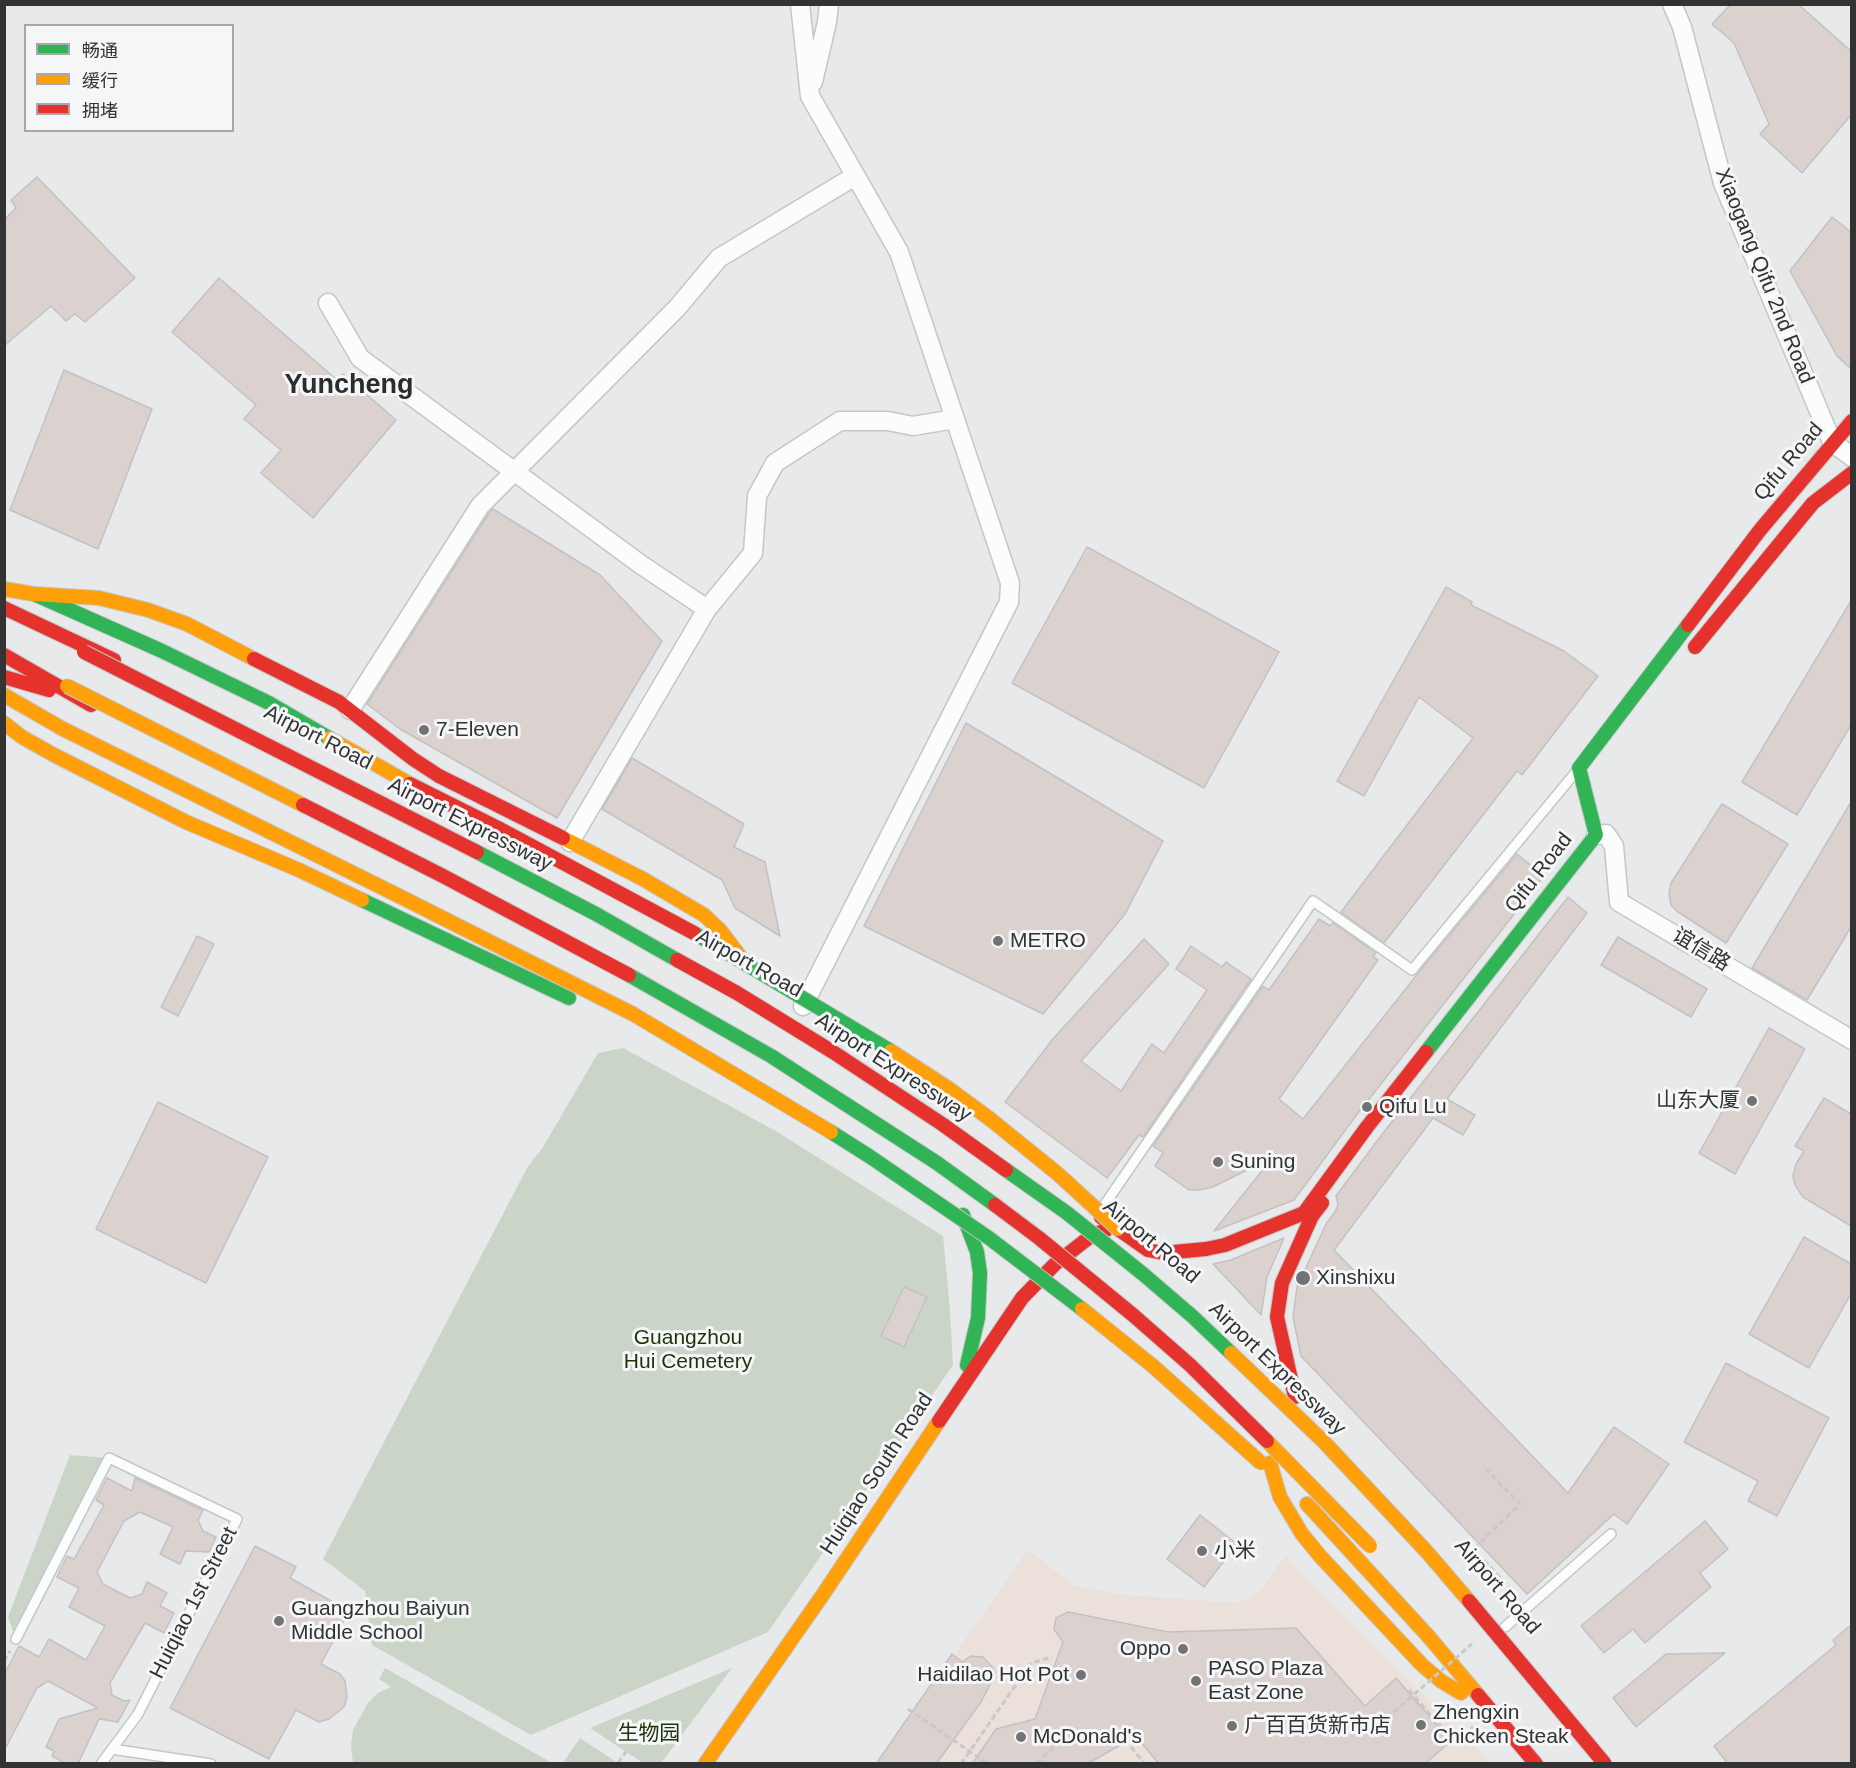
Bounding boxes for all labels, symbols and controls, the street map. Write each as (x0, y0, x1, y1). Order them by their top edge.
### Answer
legend (24, 24, 234, 132)
text: 畅通 (82, 41, 118, 61)
text: 缓行 (82, 71, 118, 91)
text: 拥堵 (82, 101, 118, 121)
street label: Xiaogang Qifu 2nd Road (1709, 165, 1819, 387)
district label: Yuncheng (284, 370, 414, 402)
street label: Qifu Road (1749, 418, 1829, 506)
street label: Airport Road (260, 700, 376, 776)
place label: 7-Eleven (436, 717, 519, 743)
marker: 7-Eleven (417, 723, 431, 737)
street label: Airport Expressway (384, 773, 556, 877)
street label: Qifu Road (1500, 828, 1578, 918)
street label: 谊信路 (1668, 923, 1734, 977)
street label: Airport Road (691, 924, 807, 1004)
place label: METRO (1010, 928, 1086, 954)
marker: METRO (991, 934, 1005, 948)
street label: Airport Expressway (810, 1008, 976, 1128)
place label: 山东大厦 (1656, 1088, 1740, 1114)
place label: Qifu Lu (1379, 1094, 1447, 1120)
marker: 山东大厦 (1745, 1094, 1759, 1108)
marker: Qifu Lu (1360, 1100, 1374, 1114)
place label: Suning (1230, 1149, 1295, 1175)
marker: Suning (1211, 1155, 1225, 1169)
street label: Airport Road (1098, 1194, 1204, 1290)
place label: Xinshixu (1316, 1265, 1395, 1291)
marker: Xinshixu (1294, 1269, 1312, 1287)
street label: Airport Expressway (1203, 1297, 1351, 1441)
park label: Guangzhou Hui Cemetery (624, 1325, 752, 1375)
street label: Huiqiao South Road (815, 1388, 939, 1560)
street label: Huiqiao 1st Street (145, 1523, 243, 1683)
street label: Airport Road (1449, 1534, 1545, 1640)
place label: 小米 (1214, 1538, 1256, 1564)
marker: 小米 (1195, 1544, 1209, 1558)
place label: Guangzhou Baiyun Middle School (291, 1596, 470, 1646)
marker: Guangzhou Baiyun Middle School (272, 1614, 286, 1628)
place label: Oppo (1120, 1636, 1171, 1662)
marker: Oppo (1176, 1642, 1190, 1656)
place label: PASO Plaza East Zone (1208, 1656, 1323, 1706)
place label: Haidilao Hot Pot (917, 1662, 1069, 1688)
marker: Haidilao Hot Pot (1074, 1668, 1088, 1682)
marker: PASO Plaza East Zone (1189, 1674, 1203, 1688)
place label: Zhengxin Chicken Steak (1433, 1700, 1568, 1750)
place label: 广百百货新市店 (1244, 1713, 1391, 1739)
marker: Zhengxin Chicken Steak (1414, 1718, 1428, 1732)
marker: 广百百货新市店 (1225, 1719, 1239, 1733)
park label: 生物园 (618, 1721, 680, 1747)
place label: McDonald's (1033, 1724, 1142, 1750)
marker: McDonald's (1014, 1730, 1028, 1744)

